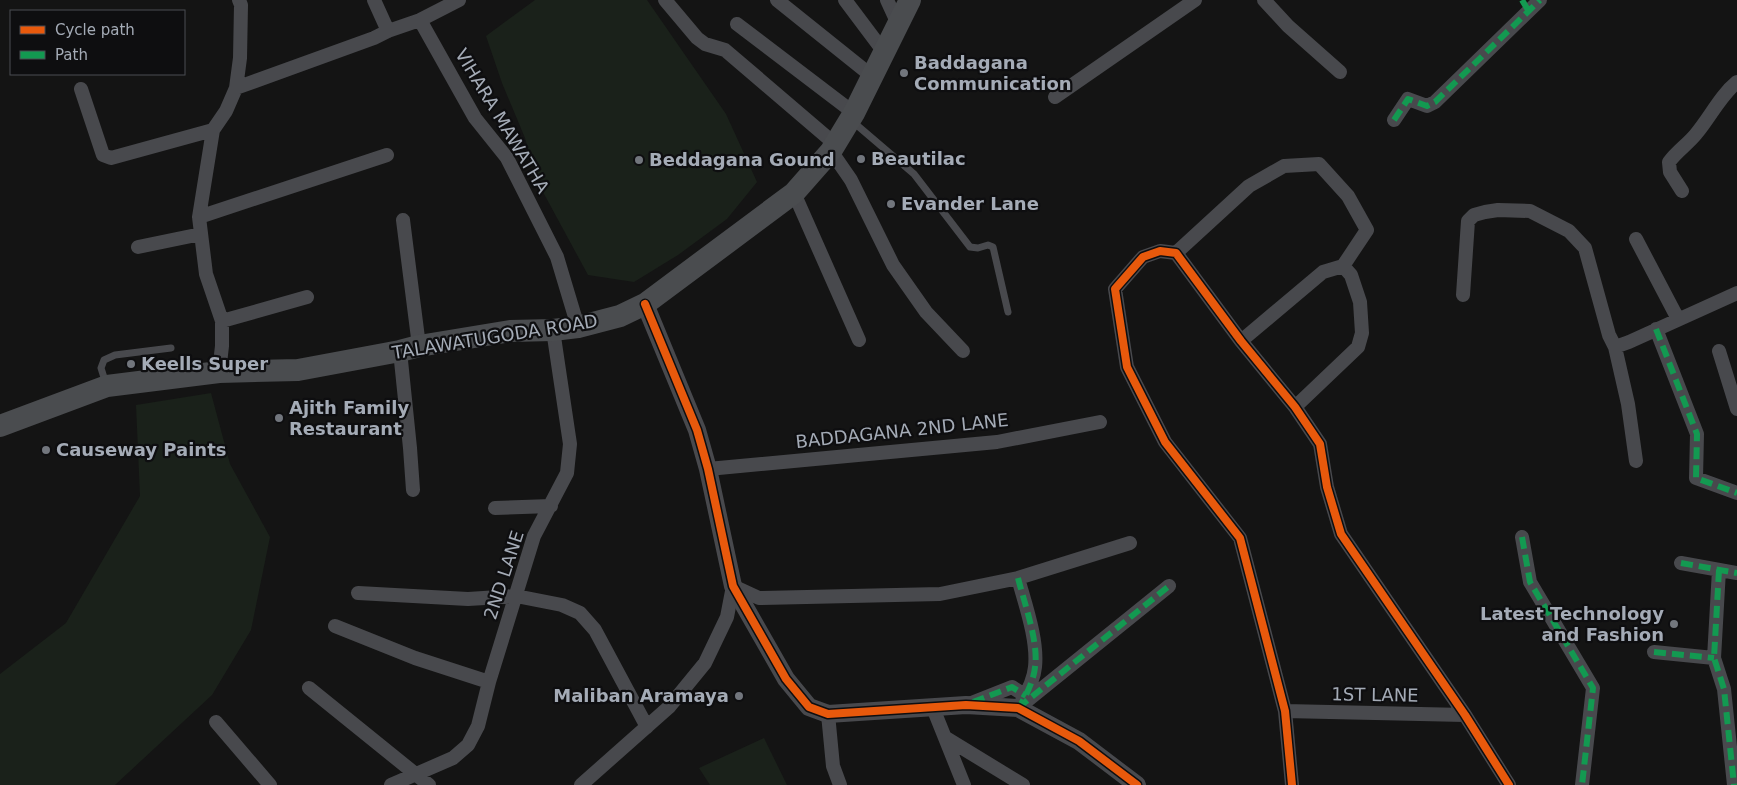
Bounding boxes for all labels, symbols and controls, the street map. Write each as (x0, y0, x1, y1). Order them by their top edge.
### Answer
legend (10, 10, 185, 75)
text: Cycle path (55, 21, 135, 39)
street label: VIHARA MAWATHA (451, 45, 554, 197)
text: Path (55, 46, 88, 64)
place label: Baddagana Communication (914, 52, 1072, 94)
marker: Baddagana Communication (898, 67, 910, 79)
place label: Beautilac (871, 148, 966, 169)
place label: Beddagana Gound (649, 149, 835, 170)
marker: Beautilac (855, 153, 867, 165)
marker: Beddagana Gound (633, 154, 645, 166)
place label: Evander Lane (901, 193, 1039, 214)
marker: Evander Lane (885, 198, 897, 210)
street label: TALAWATUGODA ROAD (390, 310, 599, 363)
place label: Keells Super (141, 353, 268, 374)
marker: Keells Super (125, 358, 137, 370)
place label: Ajith Family Restaurant (289, 397, 409, 439)
street label: BADDAGANA 2ND LANE (794, 409, 1009, 452)
marker: Ajith Family Restaurant (273, 412, 285, 424)
place label: Causeway Paints (56, 439, 226, 460)
marker: Causeway Paints (40, 444, 52, 456)
street label: 2ND LANE (479, 528, 528, 622)
place label: Latest Technology and Fashion (1480, 603, 1664, 645)
marker: Latest Technology and Fashion (1668, 618, 1680, 630)
street label: 1ST LANE (1331, 683, 1419, 706)
place label: Maliban Aramaya (553, 685, 729, 706)
marker: Maliban Aramaya (733, 690, 745, 702)

